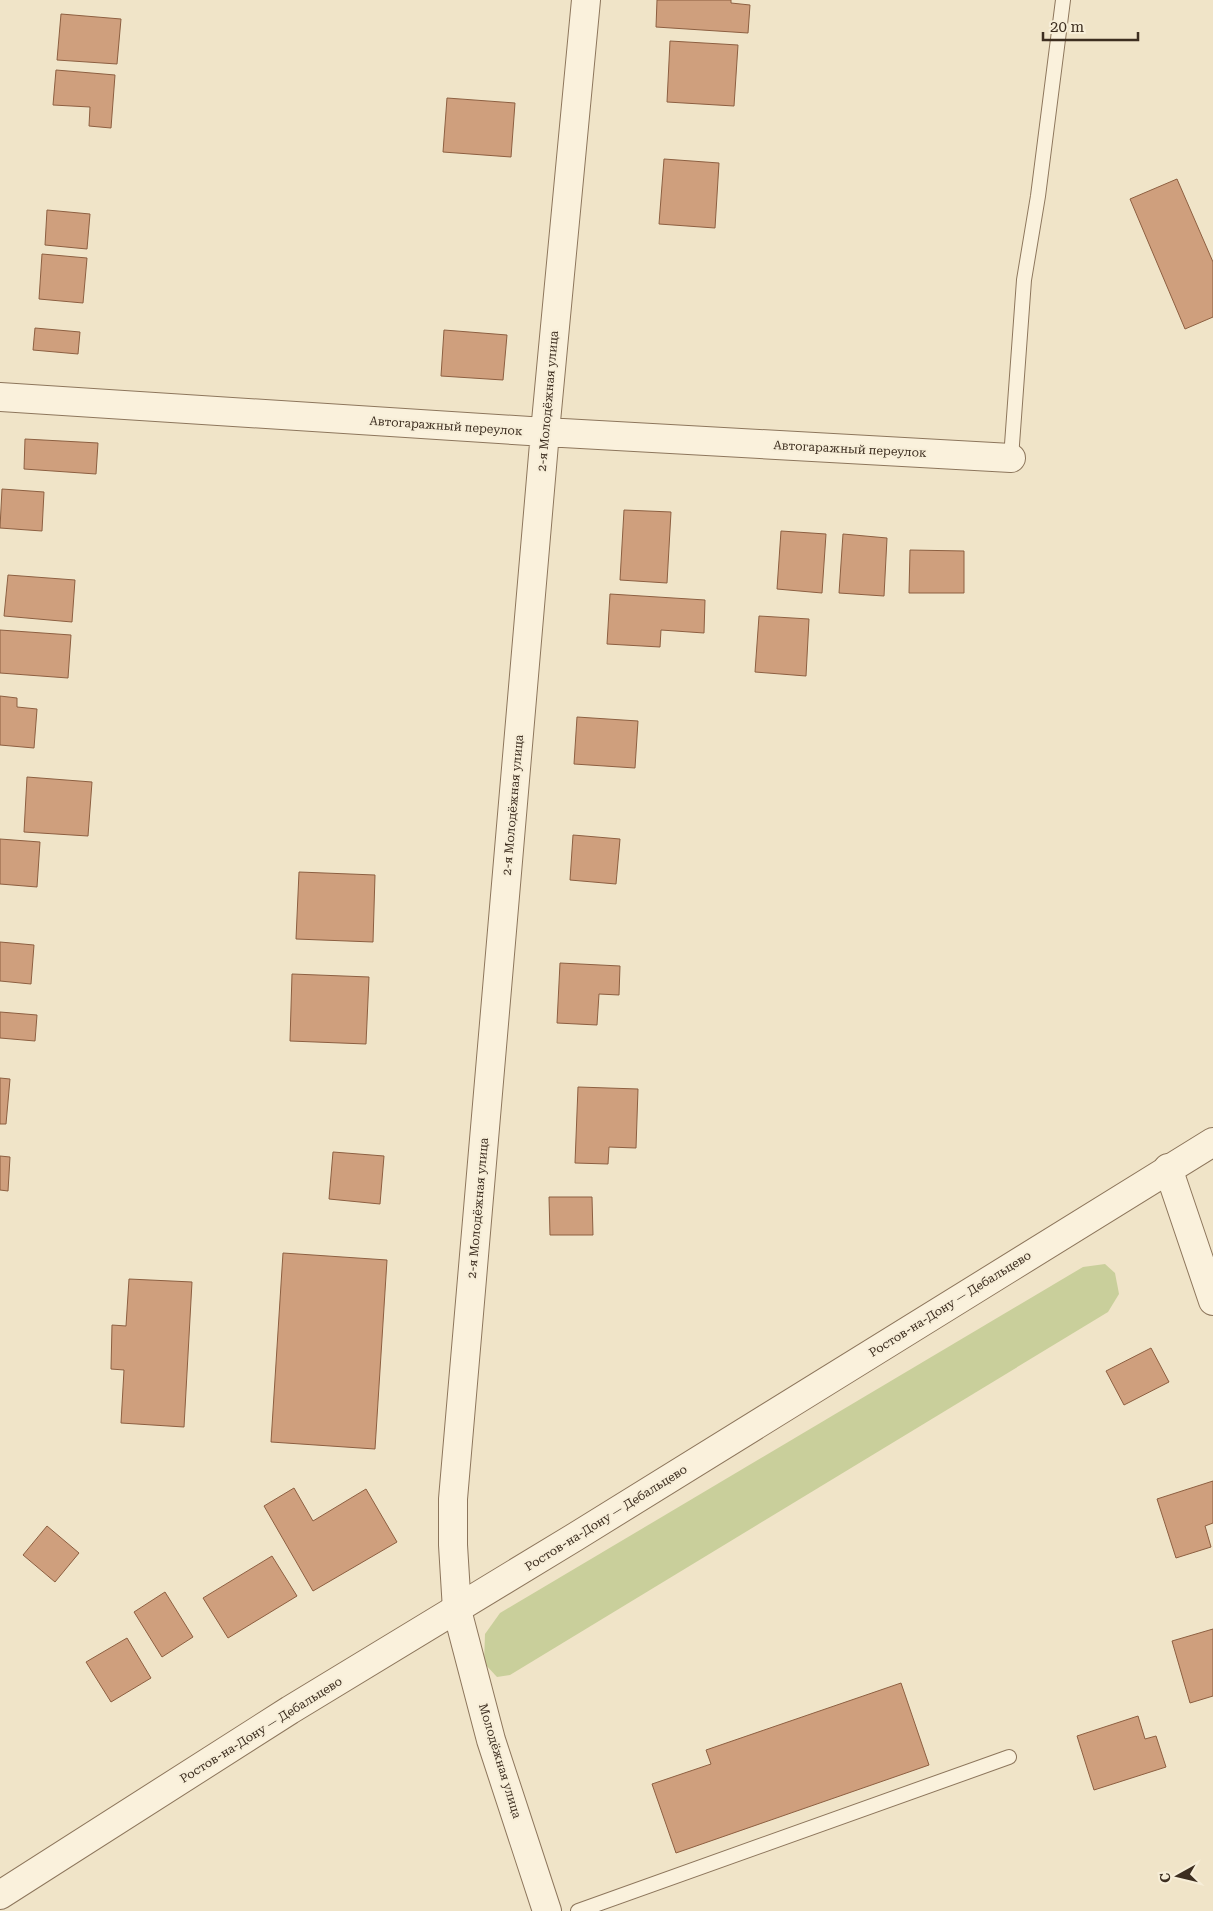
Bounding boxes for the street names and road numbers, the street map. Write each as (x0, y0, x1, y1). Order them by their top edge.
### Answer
street label: 2-я Молодёжная улица (535, 330, 561, 472)
street label: Автогаражный переулок (369, 414, 523, 438)
street label: Автогаражный переулок (773, 438, 927, 460)
street label: 2-я Молодёжная улица (500, 734, 526, 876)
street label: 2-я Молодёжная улица (465, 1137, 491, 1279)
street label: Ростов-на-Дону — Дебальцево (866, 1248, 1034, 1360)
street label: Ростов-на-Дону — Дебальцево (522, 1462, 690, 1574)
street label: Ростов-на-Дону — Дебальцево (177, 1674, 345, 1786)
street label: Молодёжная улица (476, 1702, 524, 1821)

